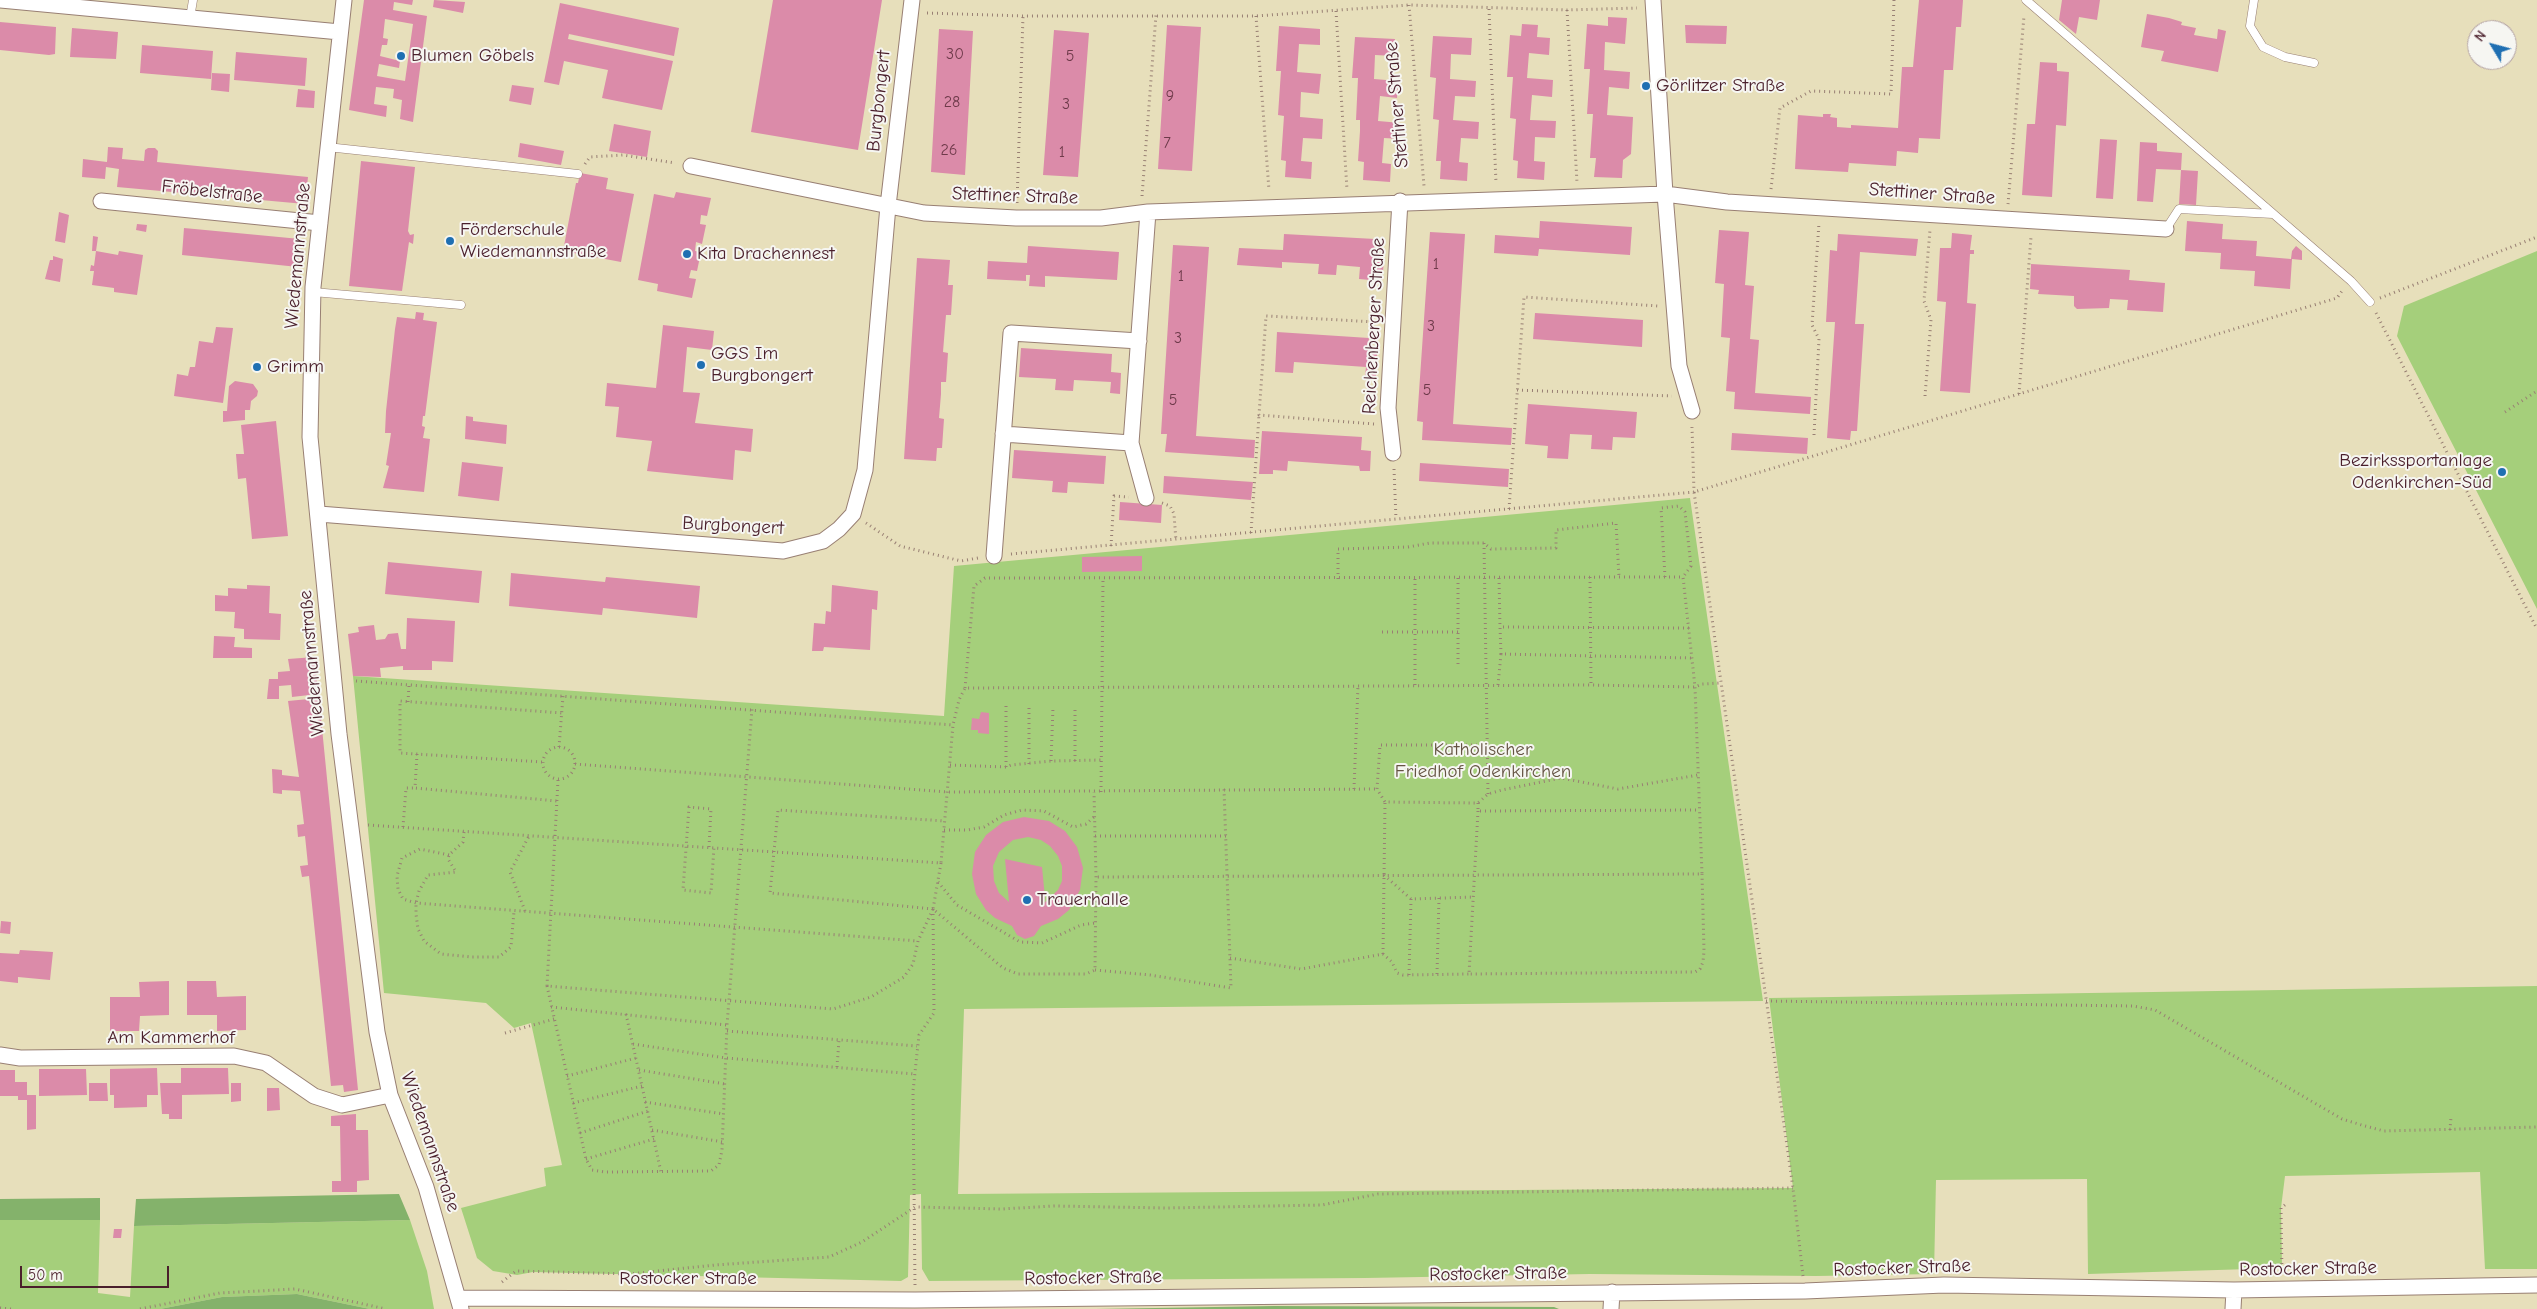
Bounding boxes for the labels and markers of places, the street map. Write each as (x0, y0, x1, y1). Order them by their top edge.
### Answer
place label: Blumen Göbels (411, 45, 534, 67)
marker: Blumen Göbels (395, 50, 407, 62)
place label: Görlitzer Straße (1656, 75, 1785, 97)
marker: Görlitzer Straße (1640, 80, 1652, 92)
place label: Förderschule Wiedemannstraße (460, 219, 606, 263)
marker: Förderschule Wiedemannstraße (444, 235, 456, 247)
place label: Kita Drachennest (697, 243, 835, 265)
marker: Kita Drachennest (681, 248, 693, 260)
place label: GGS Im Burgbongert (711, 343, 813, 387)
place label: Grimm (267, 356, 324, 378)
marker: GGS Im Burgbongert (695, 359, 707, 371)
marker: Grimm (251, 361, 263, 373)
place label: Bezirkssportanlage Odenkirchen-Süd (2339, 450, 2492, 494)
marker: Bezirkssportanlage Odenkirchen-Süd (2496, 466, 2508, 478)
place label: Trauerhalle (1037, 889, 1129, 911)
marker: Trauerhalle (1021, 894, 1033, 906)

